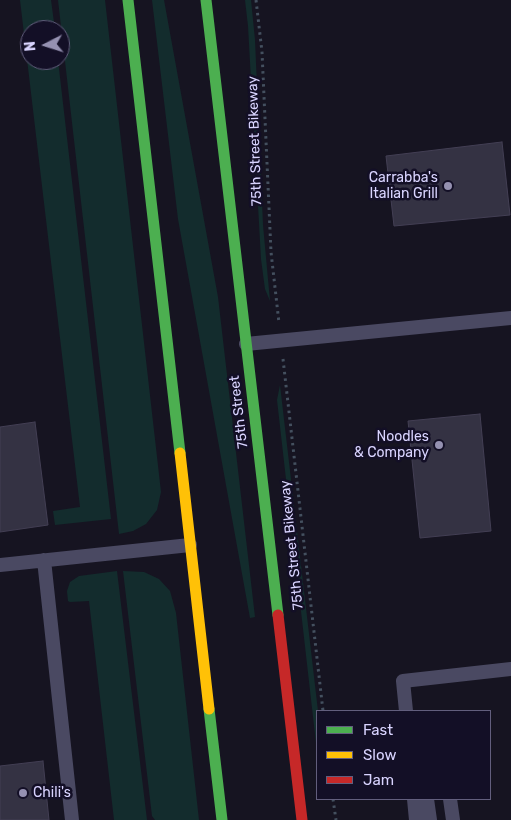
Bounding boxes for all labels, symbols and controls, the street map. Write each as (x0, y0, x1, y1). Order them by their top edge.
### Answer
north arrow (20, 20, 70, 70)
text: N (22, 41, 39, 52)
street label: 75th Street Bikeway (244, 76, 266, 206)
place label: Carrabba's Italian Grill (369, 170, 438, 202)
marker: Carrabba's Italian Grill (442, 180, 454, 192)
street label: 75th Street (226, 375, 252, 449)
place label: Noodles & Company (354, 429, 429, 462)
marker: Noodles & Company (433, 439, 445, 451)
street label: 75th Street Bikeway (277, 479, 307, 611)
legend (316, 710, 491, 800)
text: Fast (363, 721, 393, 739)
text: Slow (363, 746, 396, 764)
text: Jam (363, 771, 394, 789)
place label: Chili's (33, 785, 71, 801)
marker: Chili's (17, 787, 29, 799)

